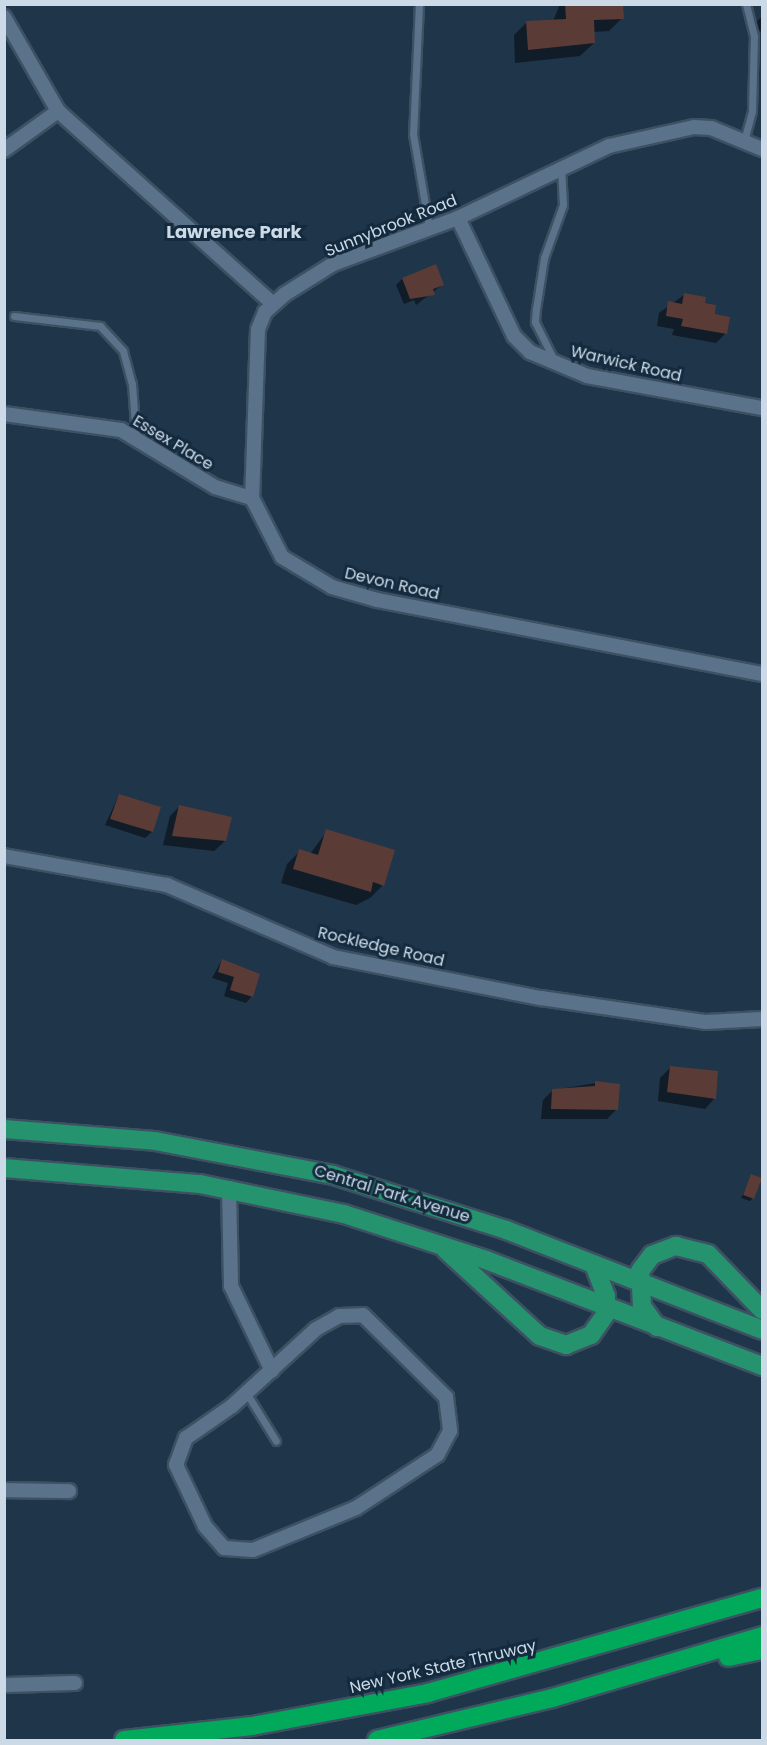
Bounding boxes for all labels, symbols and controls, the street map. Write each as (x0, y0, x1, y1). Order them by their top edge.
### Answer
street label: Sunnybrook Road (322, 191, 460, 261)
district label: Lawrence Park (166, 221, 302, 243)
street label: Warwick Road (569, 342, 683, 386)
street label: Essex Place (129, 411, 217, 475)
street label: Devon Road (343, 564, 441, 604)
street label: Rockledge Road (316, 923, 446, 971)
street label: Central Park Avenue (312, 1161, 472, 1227)
street label: New York State Thruway (348, 1636, 538, 1698)

